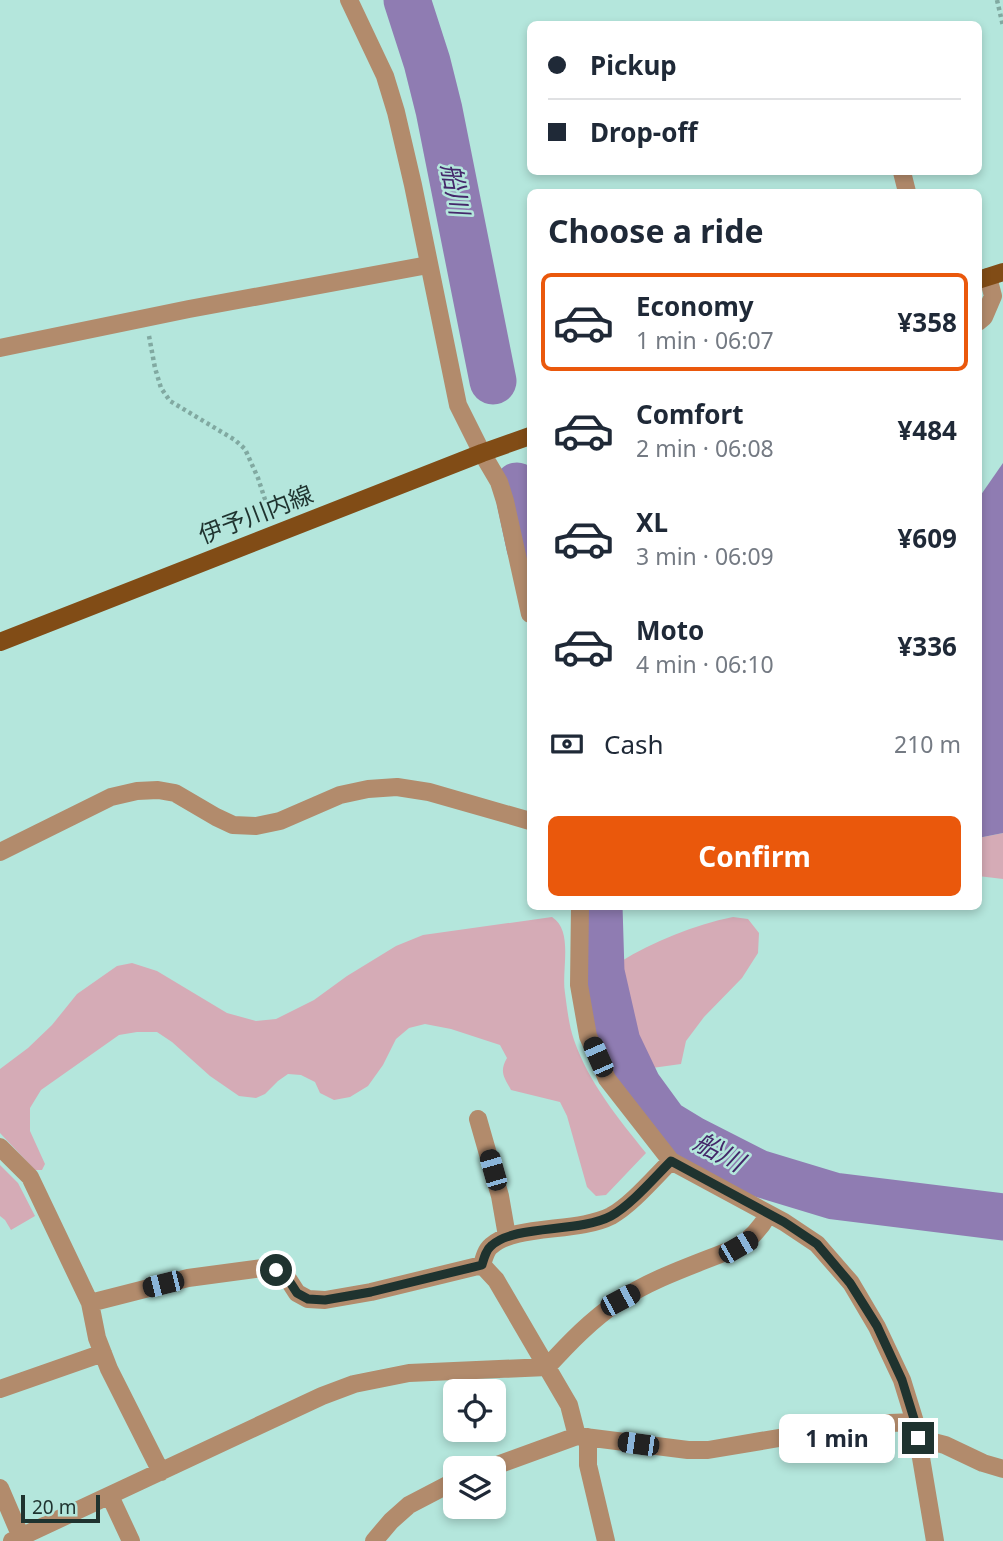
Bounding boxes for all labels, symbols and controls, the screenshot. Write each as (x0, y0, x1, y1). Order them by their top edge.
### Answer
text: Pickup (590, 47, 677, 83)
text: Drop-off (590, 114, 697, 150)
water label: 船川 (433, 160, 479, 221)
text: Choose a ride (548, 209, 764, 252)
text: Economy (636, 288, 754, 324)
icon: car (552, 291, 615, 354)
text: ¥358 (898, 304, 957, 340)
text: 1 min · 06:07 (636, 324, 774, 356)
text: Comfort (636, 396, 744, 432)
icon: car (552, 399, 615, 462)
text: ¥484 (898, 412, 957, 448)
text: 2 min · 06:08 (636, 432, 774, 464)
street label: 伊予川内線 (194, 477, 317, 551)
text: XL (636, 504, 668, 540)
icon: car (552, 507, 615, 570)
text: ¥609 (898, 520, 957, 556)
text: 3 min · 06:09 (636, 540, 774, 572)
text: Moto (636, 612, 704, 648)
icon: car (552, 615, 615, 678)
text: ¥336 (898, 628, 957, 664)
text: 4 min · 06:10 (636, 648, 774, 680)
icon: cash (548, 725, 586, 763)
text: Cash (604, 726, 664, 762)
text: 210 m (894, 728, 961, 760)
button: Confirm (548, 816, 961, 896)
car (580, 1034, 617, 1080)
water label: 船川 (688, 1123, 754, 1181)
car (478, 1147, 509, 1193)
car (715, 1227, 762, 1267)
route start (260, 1254, 292, 1286)
car (141, 1269, 186, 1299)
car (597, 1281, 644, 1319)
map controls (443, 1379, 506, 1519)
button: locate (443, 1379, 506, 1442)
callout: 1 min (778, 1414, 894, 1462)
text: 1 min (805, 1422, 869, 1454)
route end (902, 1422, 934, 1454)
car (616, 1431, 661, 1457)
button: layers (443, 1456, 506, 1519)
scale bar (21, 1492, 100, 1524)
text: 20 m (32, 1494, 76, 1520)

